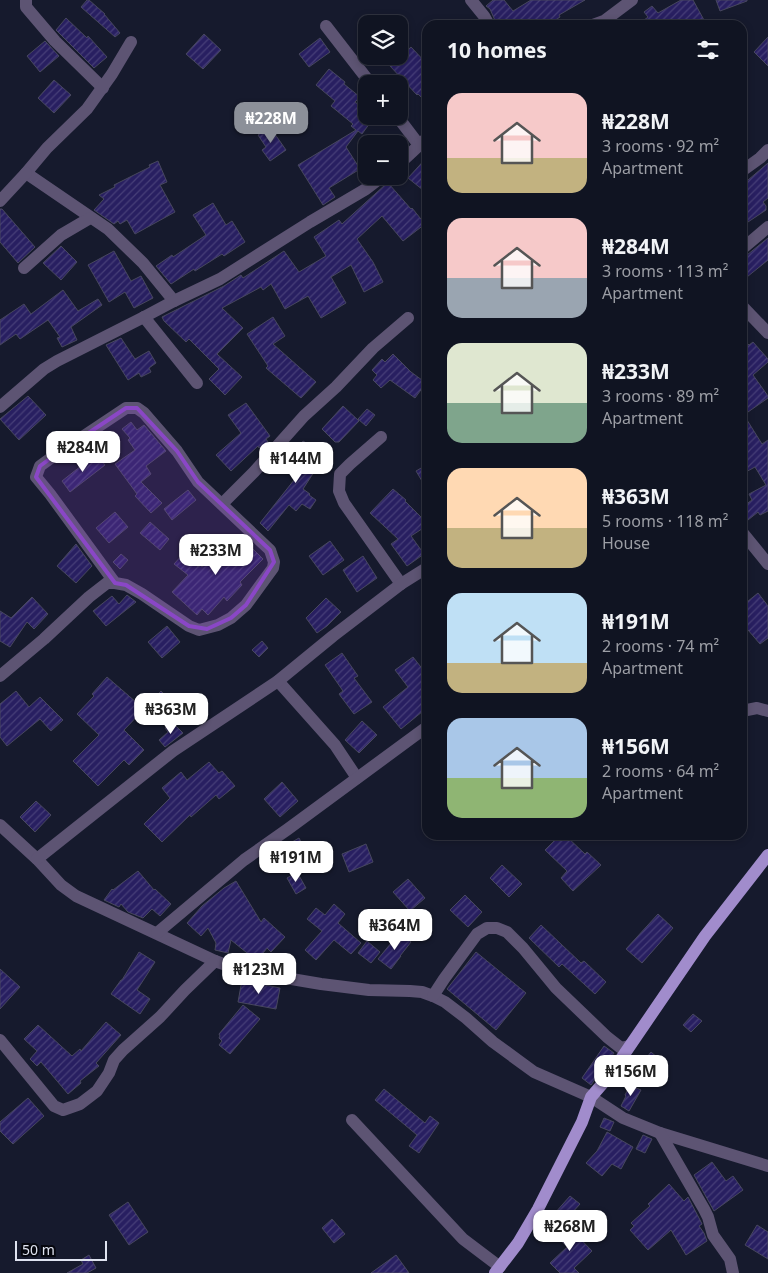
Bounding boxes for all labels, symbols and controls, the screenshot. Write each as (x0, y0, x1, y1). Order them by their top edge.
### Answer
map controls (358, 15, 408, 185)
button: layers (358, 15, 408, 65)
text: 10 homes (447, 36, 547, 64)
icon: filters (694, 36, 722, 64)
button: + (358, 75, 408, 125)
pin: ₦228M (236, 102, 306, 144)
text: ₦228M (245, 107, 297, 129)
text: ₦228M (602, 107, 670, 135)
icon: home (487, 113, 547, 173)
button: − (358, 135, 408, 185)
text: 3 rooms · 92 m² (602, 135, 719, 157)
text: Apartment (602, 157, 683, 179)
text: ₦284M (602, 232, 670, 260)
icon: home (487, 238, 547, 298)
text: 3 rooms · 113 m² (602, 260, 728, 282)
text: Apartment (602, 282, 683, 304)
text: ₦233M (602, 357, 670, 385)
icon: home (487, 363, 547, 423)
text: 3 rooms · 89 m² (602, 385, 719, 407)
text: Apartment (602, 407, 683, 429)
pin: ₦284M (48, 430, 118, 473)
text: ₦284M (57, 436, 109, 458)
pin: ₦144M (261, 442, 331, 484)
text: ₦144M (270, 447, 322, 469)
text: ₦363M (602, 482, 670, 510)
icon: home (487, 488, 547, 548)
text: 5 rooms · 118 m² (602, 510, 728, 532)
text: House (602, 532, 650, 554)
pin: ₦233M (181, 534, 251, 576)
text: ₦233M (190, 539, 242, 561)
text: ₦191M (602, 607, 670, 635)
icon: home (487, 613, 547, 673)
text: 2 rooms · 74 m² (602, 635, 719, 657)
text: Apartment (602, 657, 683, 679)
pin: ₦363M (136, 692, 206, 735)
text: ₦363M (145, 698, 197, 720)
text: ₦156M (602, 732, 670, 760)
icon: home (487, 738, 547, 798)
text: 2 rooms · 64 m² (602, 760, 719, 782)
text: Apartment (602, 782, 683, 804)
pin: ₦191M (261, 840, 331, 883)
text: ₦191M (270, 846, 322, 868)
pin: ₦364M (360, 908, 430, 951)
text: ₦364M (369, 914, 421, 936)
pin: ₦123M (224, 952, 294, 995)
text: ₦123M (233, 958, 285, 980)
pin: ₦156M (596, 1054, 666, 1097)
text: ₦156M (605, 1060, 657, 1082)
pin: ₦268M (535, 1210, 605, 1252)
text: ₦268M (544, 1215, 596, 1237)
scale bar (15, 1238, 108, 1261)
text: 50 m (22, 1240, 55, 1259)

